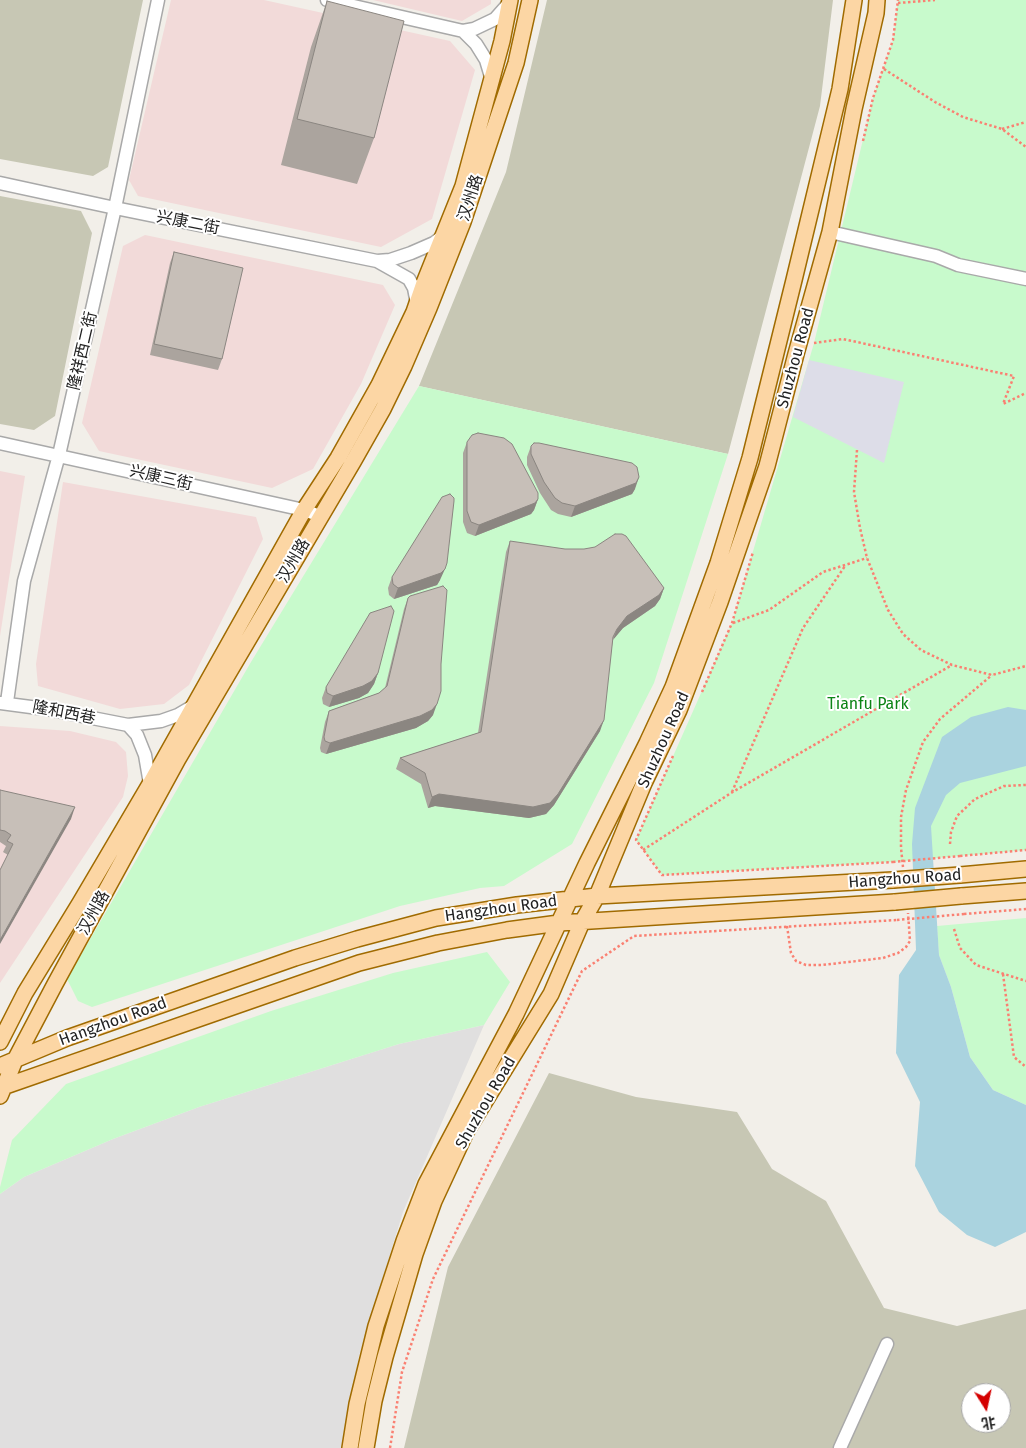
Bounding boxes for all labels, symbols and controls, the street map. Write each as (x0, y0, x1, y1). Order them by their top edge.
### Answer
street label: 汉州路 (454, 172, 488, 224)
street label: 兴康二街 (155, 207, 221, 239)
street label: Shuzhou Road (773, 305, 819, 411)
street label: 隆祥西二街 (65, 310, 101, 392)
street label: 兴康三街 (128, 461, 194, 495)
street label: 汉州路 (274, 535, 314, 587)
street label: Shuzhou Road (634, 689, 694, 791)
park label: Tianfu Park (827, 695, 909, 715)
street label: 隆和西巷 (31, 697, 97, 729)
street label: Hangzhou Road (848, 865, 962, 893)
street label: 汉州路 (74, 887, 114, 939)
street label: Hangzhou Road (444, 892, 558, 926)
street label: Hangzhou Road (56, 994, 170, 1050)
street label: Shuzhou Road (452, 1053, 520, 1153)
north arrow (961, 1383, 1011, 1433)
text: 北 (980, 1413, 997, 1432)

